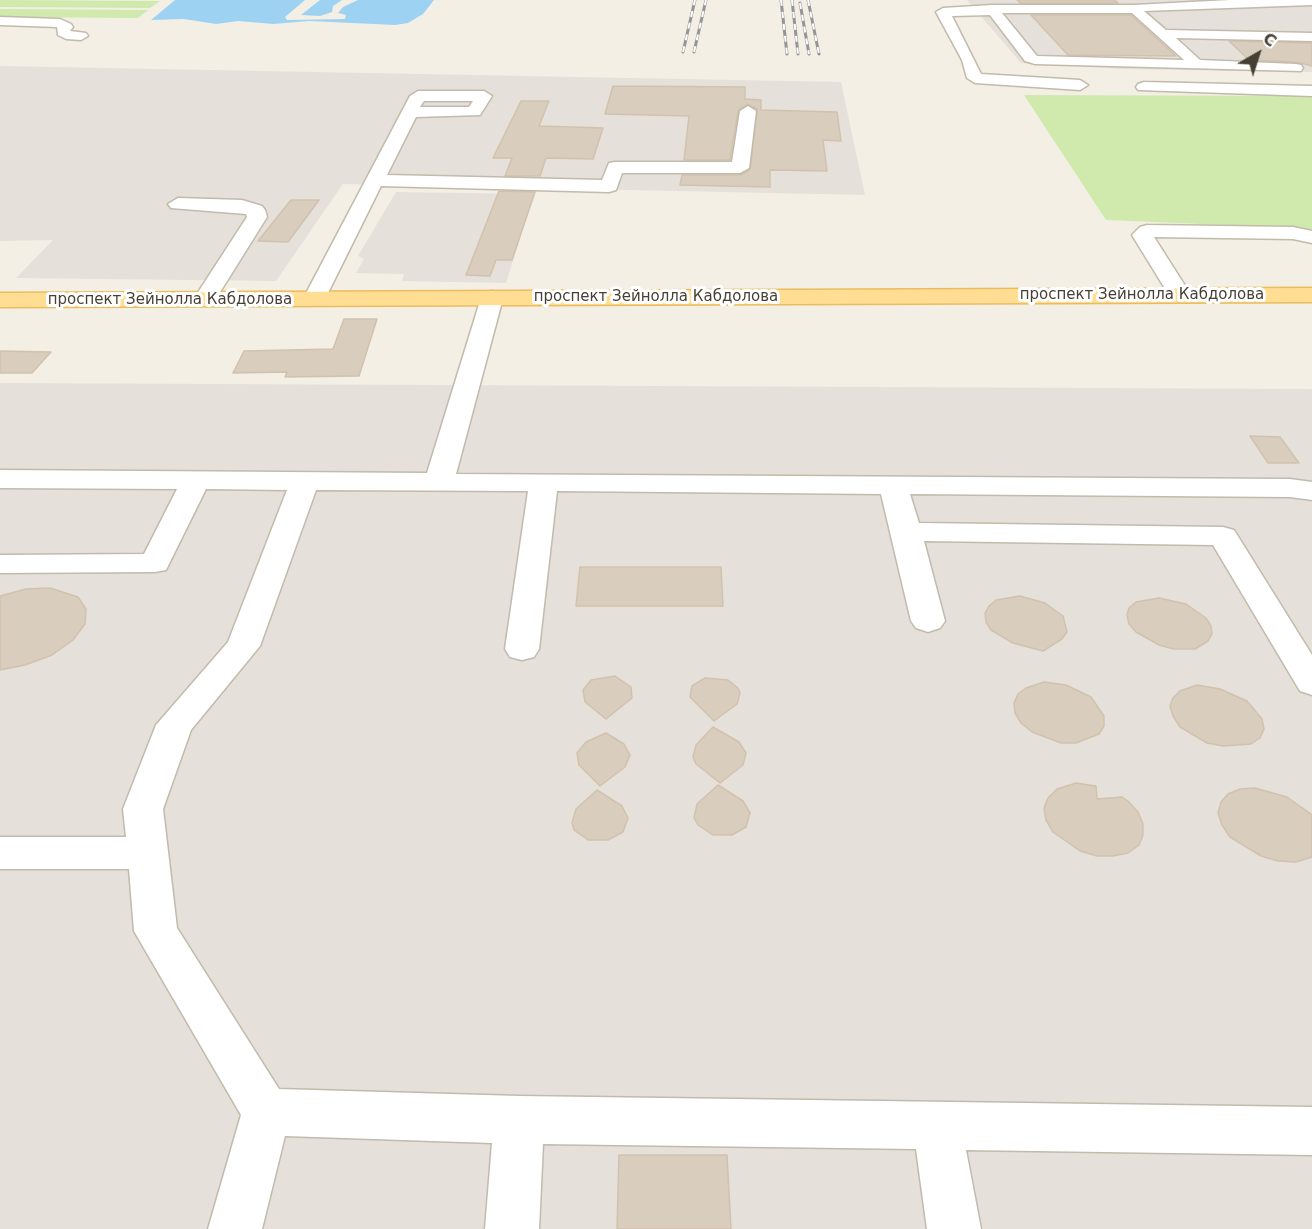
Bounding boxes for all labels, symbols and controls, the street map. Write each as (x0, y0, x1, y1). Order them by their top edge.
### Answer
north arrow (1228, 24, 1288, 84)
text: С (1259, 29, 1280, 51)
street label: проспект Зейнолла Кабдолова (1020, 286, 1264, 304)
street label: проспект Зейнолла Кабдолова (534, 288, 778, 306)
street label: проспект Зейнолла Кабдолова (48, 291, 292, 309)

